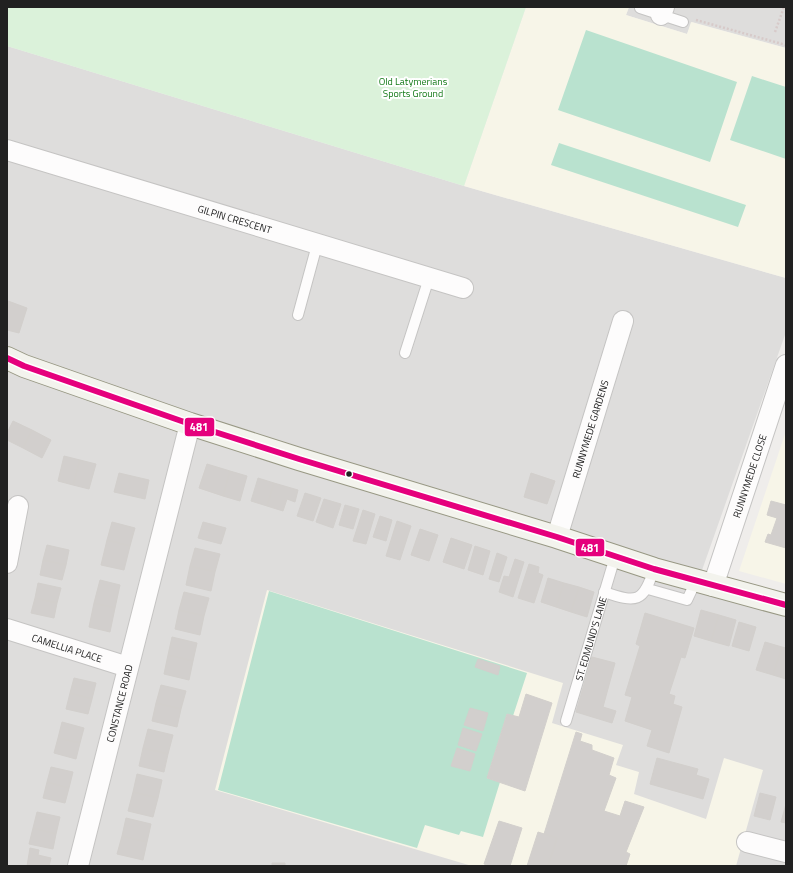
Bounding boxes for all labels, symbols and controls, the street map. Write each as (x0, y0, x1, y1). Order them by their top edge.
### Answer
park label: Old Latymerians Sports Ground (379, 74, 448, 101)
street label: GILPIN CRESCENT (196, 201, 274, 238)
street label: RUNNYMEDE GARDENS (568, 378, 613, 480)
line badge: 481 (184, 417, 215, 437)
text: 481 (190, 419, 208, 435)
street label: RUNNYMEDE CLOSE (729, 432, 771, 520)
unlabelled marker (344, 469, 354, 479)
line badge: 481 (575, 538, 605, 557)
text: 481 (581, 540, 599, 556)
street label: ST. EDMUND'S LANE (571, 594, 611, 683)
street label: CAMELLIA PLACE (30, 630, 105, 667)
street label: CONSTANCE ROAD (103, 663, 137, 744)

